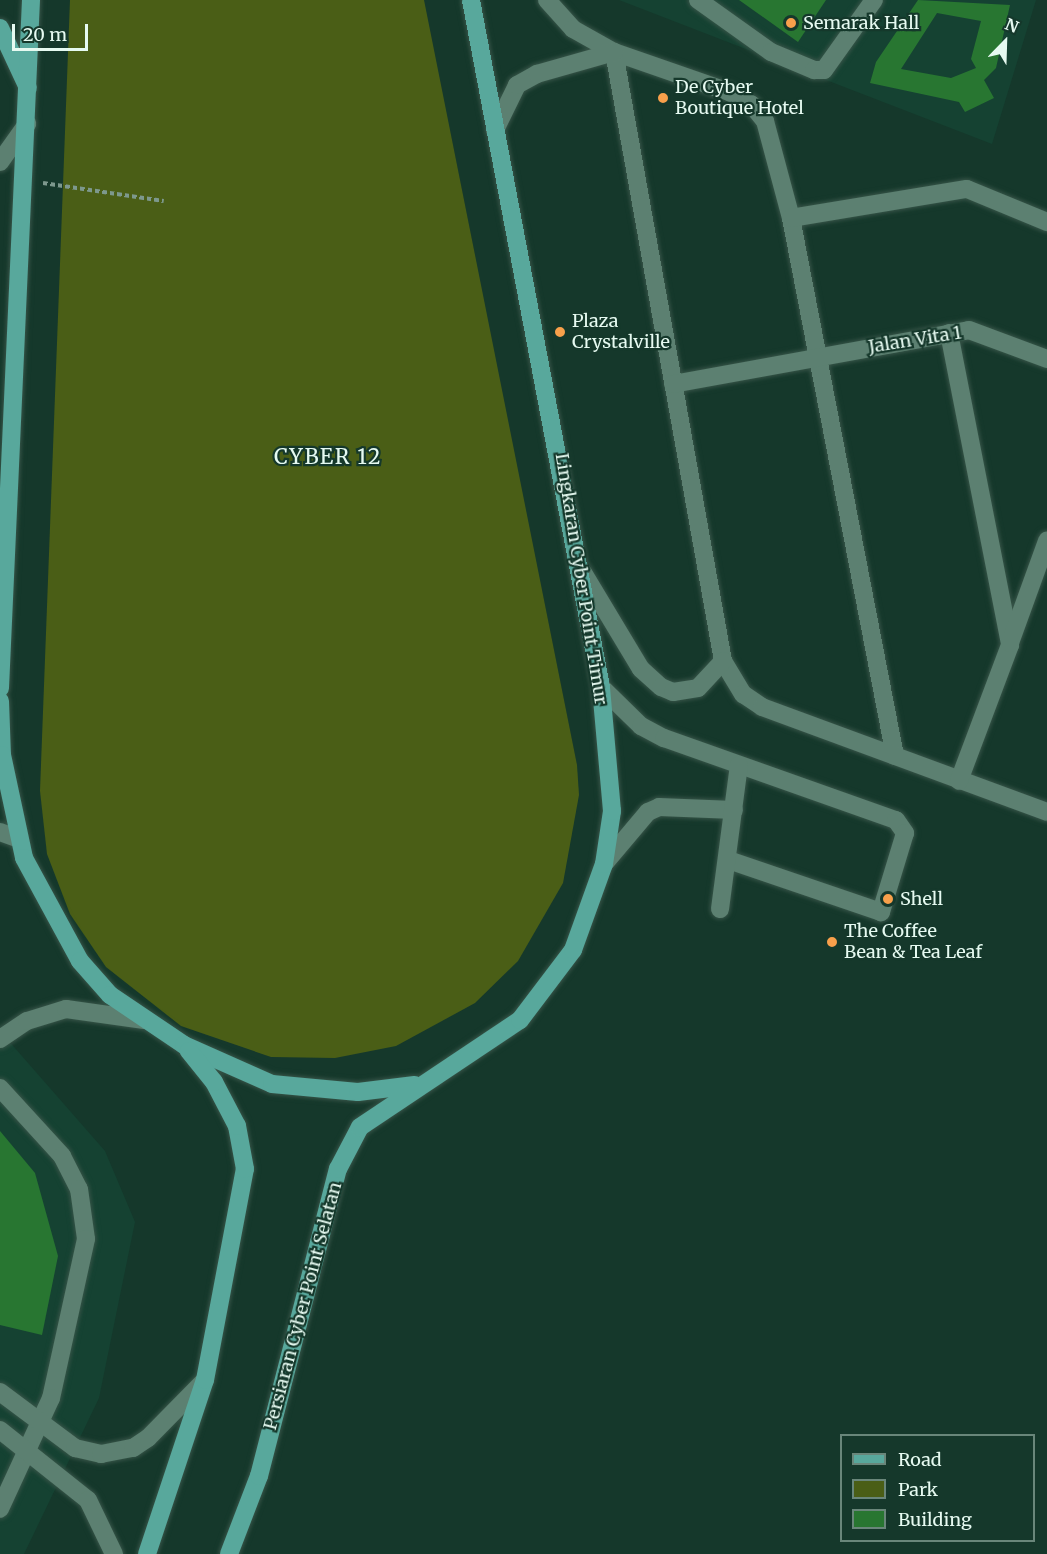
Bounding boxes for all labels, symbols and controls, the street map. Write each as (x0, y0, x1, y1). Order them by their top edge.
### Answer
scale bar (15, 12, 92, 50)
place label: Semarak Hall (803, 12, 919, 34)
north arrow (975, 12, 1035, 72)
text: N (1002, 14, 1022, 37)
marker: Semarak Hall (784, 16, 798, 30)
text: 20 m (23, 23, 67, 46)
place label: De Cyber Boutique Hotel (675, 77, 804, 119)
marker: De Cyber Boutique Hotel (656, 91, 670, 105)
place label: Plaza Crystalville (572, 311, 670, 354)
street label: Jalan Vita 1 (867, 322, 963, 358)
marker: Plaza Crystalville (553, 325, 567, 339)
district label: CYBER 12 (274, 444, 382, 470)
street label: Lingkaran Cyber Point Timur (550, 452, 612, 706)
place label: Shell (900, 888, 943, 910)
marker: Shell (881, 892, 895, 906)
place label: The Coffee Bean & Tea Leaf (844, 921, 982, 964)
marker: The Coffee Bean & Tea Leaf (825, 935, 839, 949)
street label: Persiaran Cyber Point Selatan (259, 1180, 347, 1432)
legend (840, 1434, 1035, 1542)
text: Road (898, 1448, 942, 1471)
text: Park (898, 1478, 938, 1501)
text: Building (898, 1508, 972, 1531)

